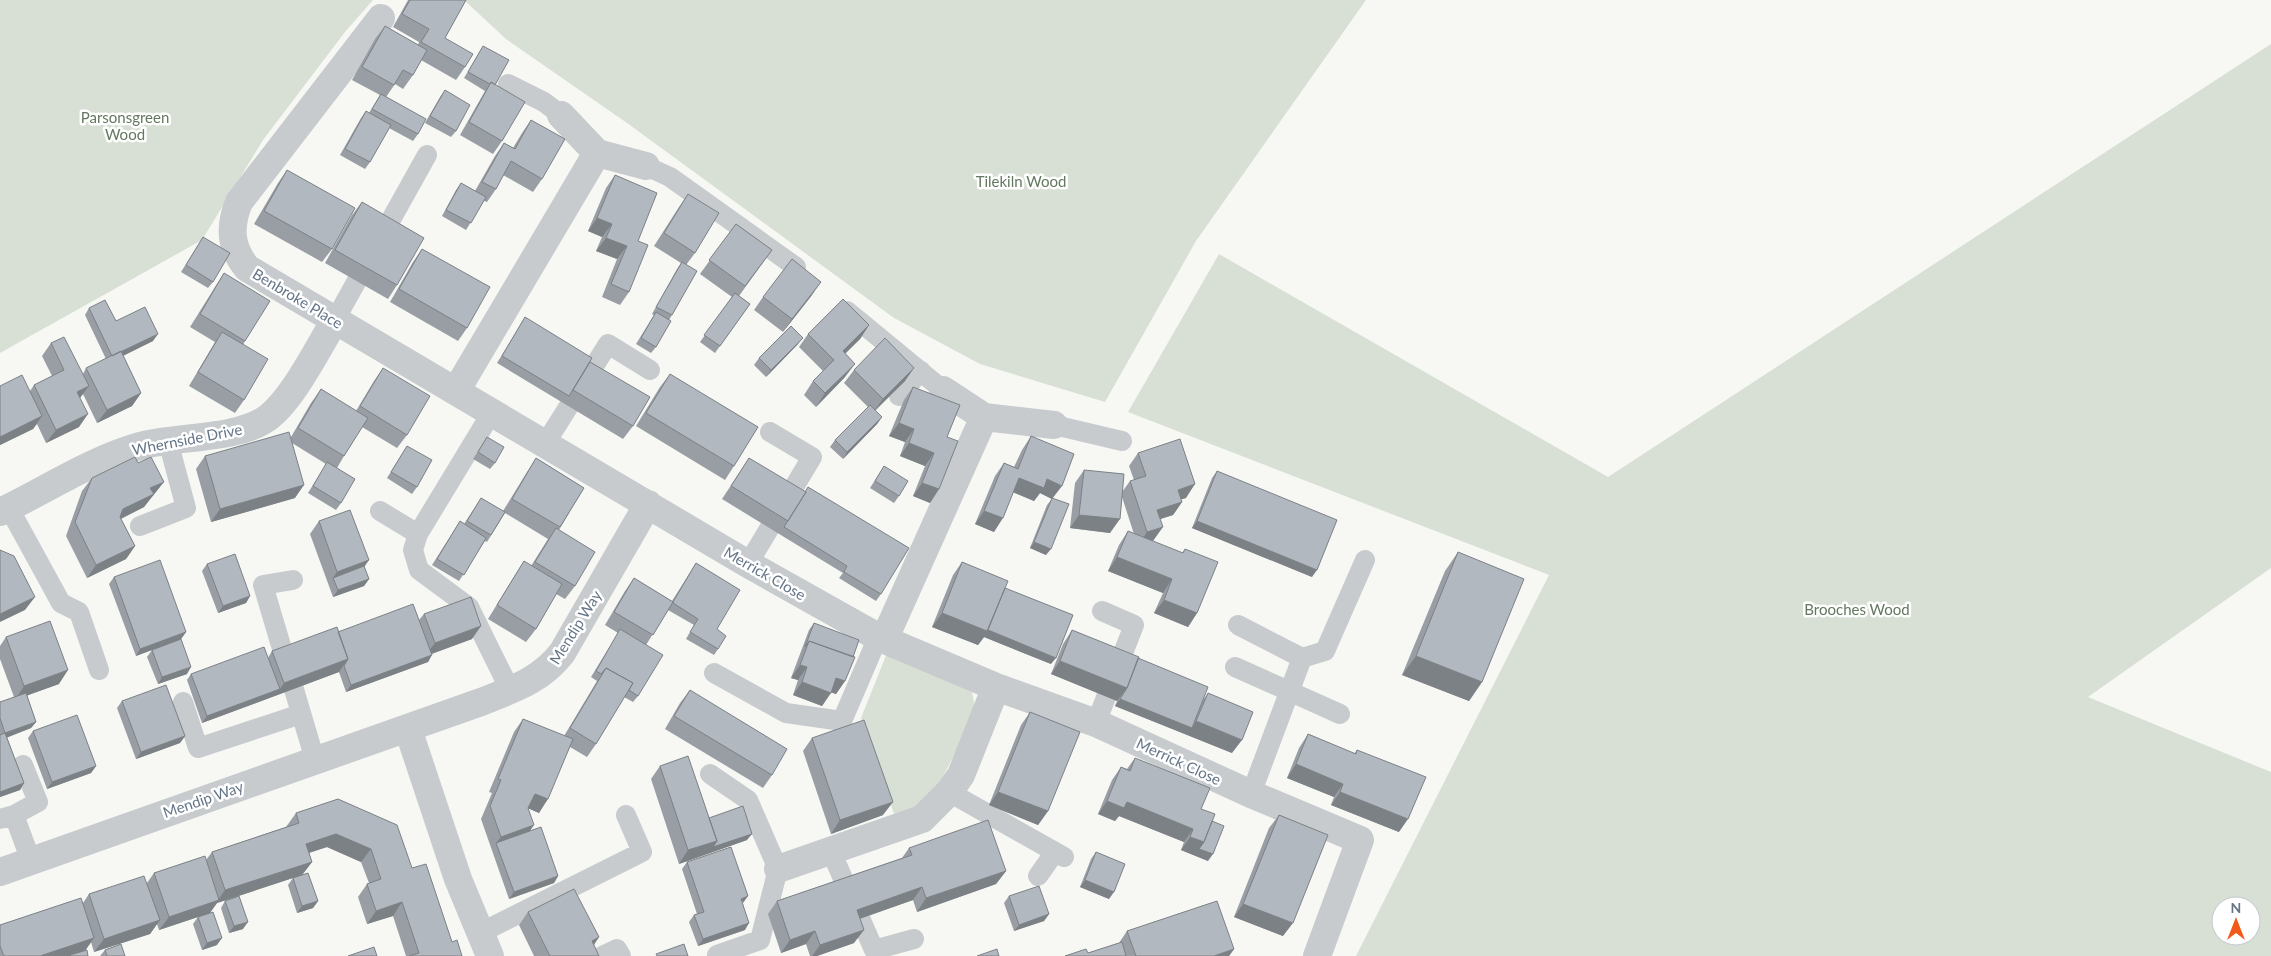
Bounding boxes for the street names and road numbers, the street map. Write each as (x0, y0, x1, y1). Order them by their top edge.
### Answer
street label: Benbroke Place (250, 264, 346, 332)
street label: Whernside Drive (131, 420, 244, 458)
street label: Merrick Close (721, 542, 809, 604)
street label: Mendip Way (545, 587, 605, 667)
street label: Merrick Close (1134, 734, 1224, 788)
street label: Mendip Way (160, 777, 246, 821)

